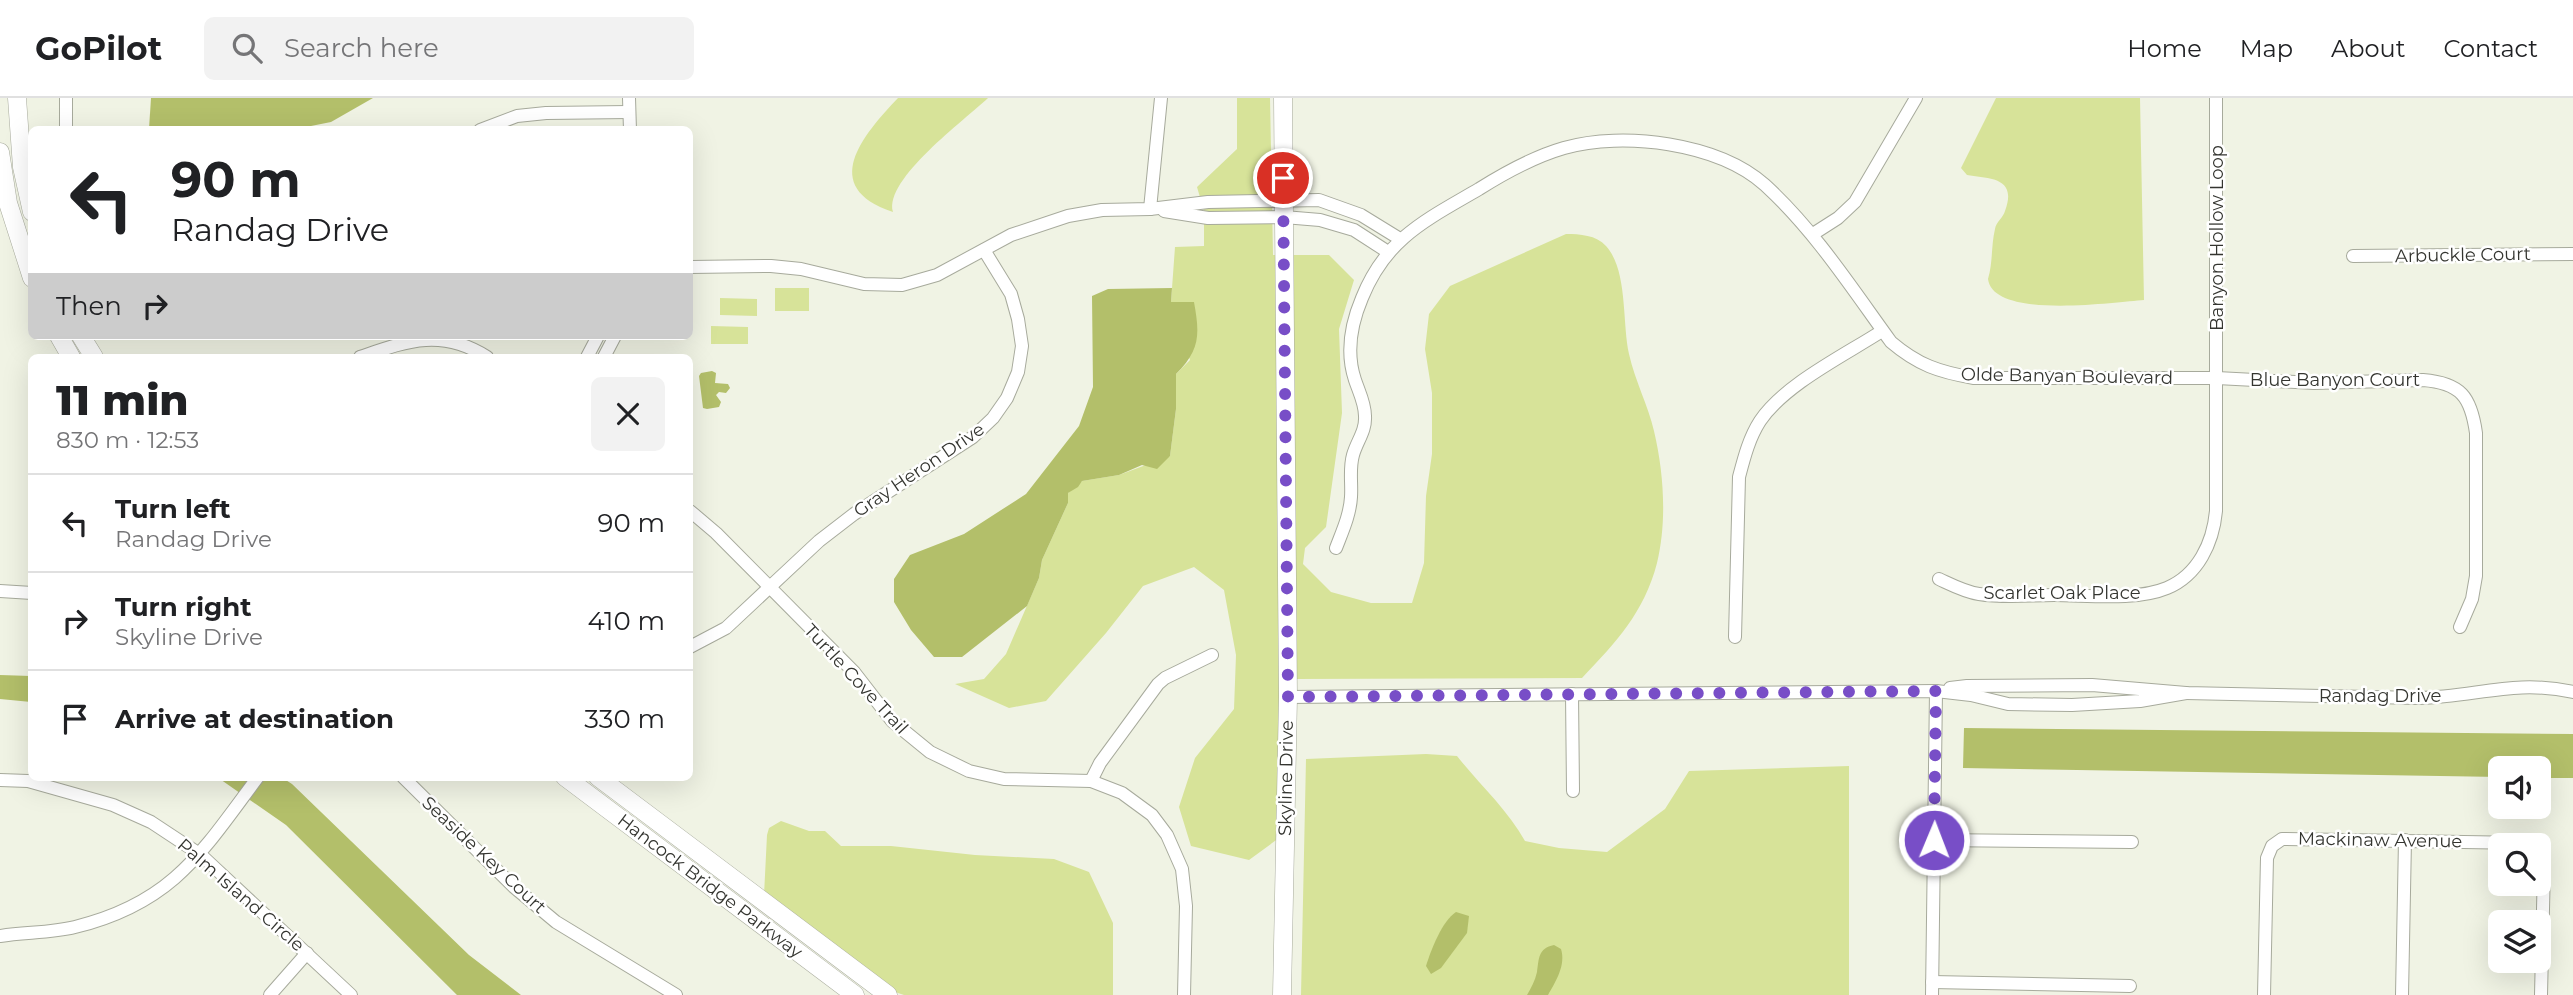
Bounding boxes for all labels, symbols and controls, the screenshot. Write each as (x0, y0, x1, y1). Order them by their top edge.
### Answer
search box (204, 17, 694, 80)
text: GoPilot (35, 28, 162, 68)
icon: search (228, 29, 266, 67)
text: Search here (284, 32, 439, 64)
text: Home (2127, 34, 2202, 63)
text: Map (2240, 34, 2293, 63)
text: About (2331, 34, 2405, 63)
text: Contact (2443, 34, 2538, 63)
street label: Banyon Hollow Loop (2206, 145, 2228, 331)
pin (1253, 148, 1313, 208)
text: 90 m (171, 150, 301, 209)
icon: left (56, 154, 147, 245)
icon: arrive (1264, 159, 1302, 197)
text: Randag Drive (171, 210, 389, 249)
street label: Arbuckle Court (2395, 243, 2531, 267)
icon: right (136, 287, 174, 325)
text: Then (56, 290, 122, 322)
street label: Olde Banyan Boulevard (1961, 363, 2173, 389)
street label: Blue Banyon Court (2250, 369, 2420, 391)
text: 11 min (56, 374, 189, 426)
button: close (591, 377, 665, 451)
street label: Gray Heron Drive (849, 418, 989, 522)
text: 830 m · 12:53 (56, 426, 199, 454)
text: Turn left (115, 493, 231, 525)
icon: left (56, 504, 94, 542)
text: 90 m (598, 507, 665, 539)
text: Randag Drive (115, 525, 272, 553)
street label: Scarlet Oak Place (1983, 582, 2141, 604)
text: Turn right (115, 591, 251, 623)
icon: right (56, 602, 94, 640)
text: 410 m (587, 605, 665, 637)
street label: Turtle Cove Trail (799, 619, 913, 739)
text: Skyline Drive (115, 623, 263, 651)
street label: Randag Drive (2319, 685, 2441, 707)
icon: arrive (56, 700, 94, 738)
text: Arrive at destination (115, 703, 394, 735)
text: 330 m (584, 703, 665, 735)
street label: Skyline Drive (1274, 720, 1298, 836)
map controls (2488, 756, 2551, 973)
button: sound (2488, 756, 2551, 819)
street label: Seaside Key Court (417, 792, 551, 918)
position arrow (1897, 803, 1971, 877)
street label: Hancock Bridge Parkway (613, 809, 807, 963)
street label: Mackinaw Avenue (2298, 828, 2463, 852)
button: search (2488, 833, 2551, 896)
street label: Palm Island Circle (173, 834, 309, 956)
button: layers (2488, 910, 2551, 973)

